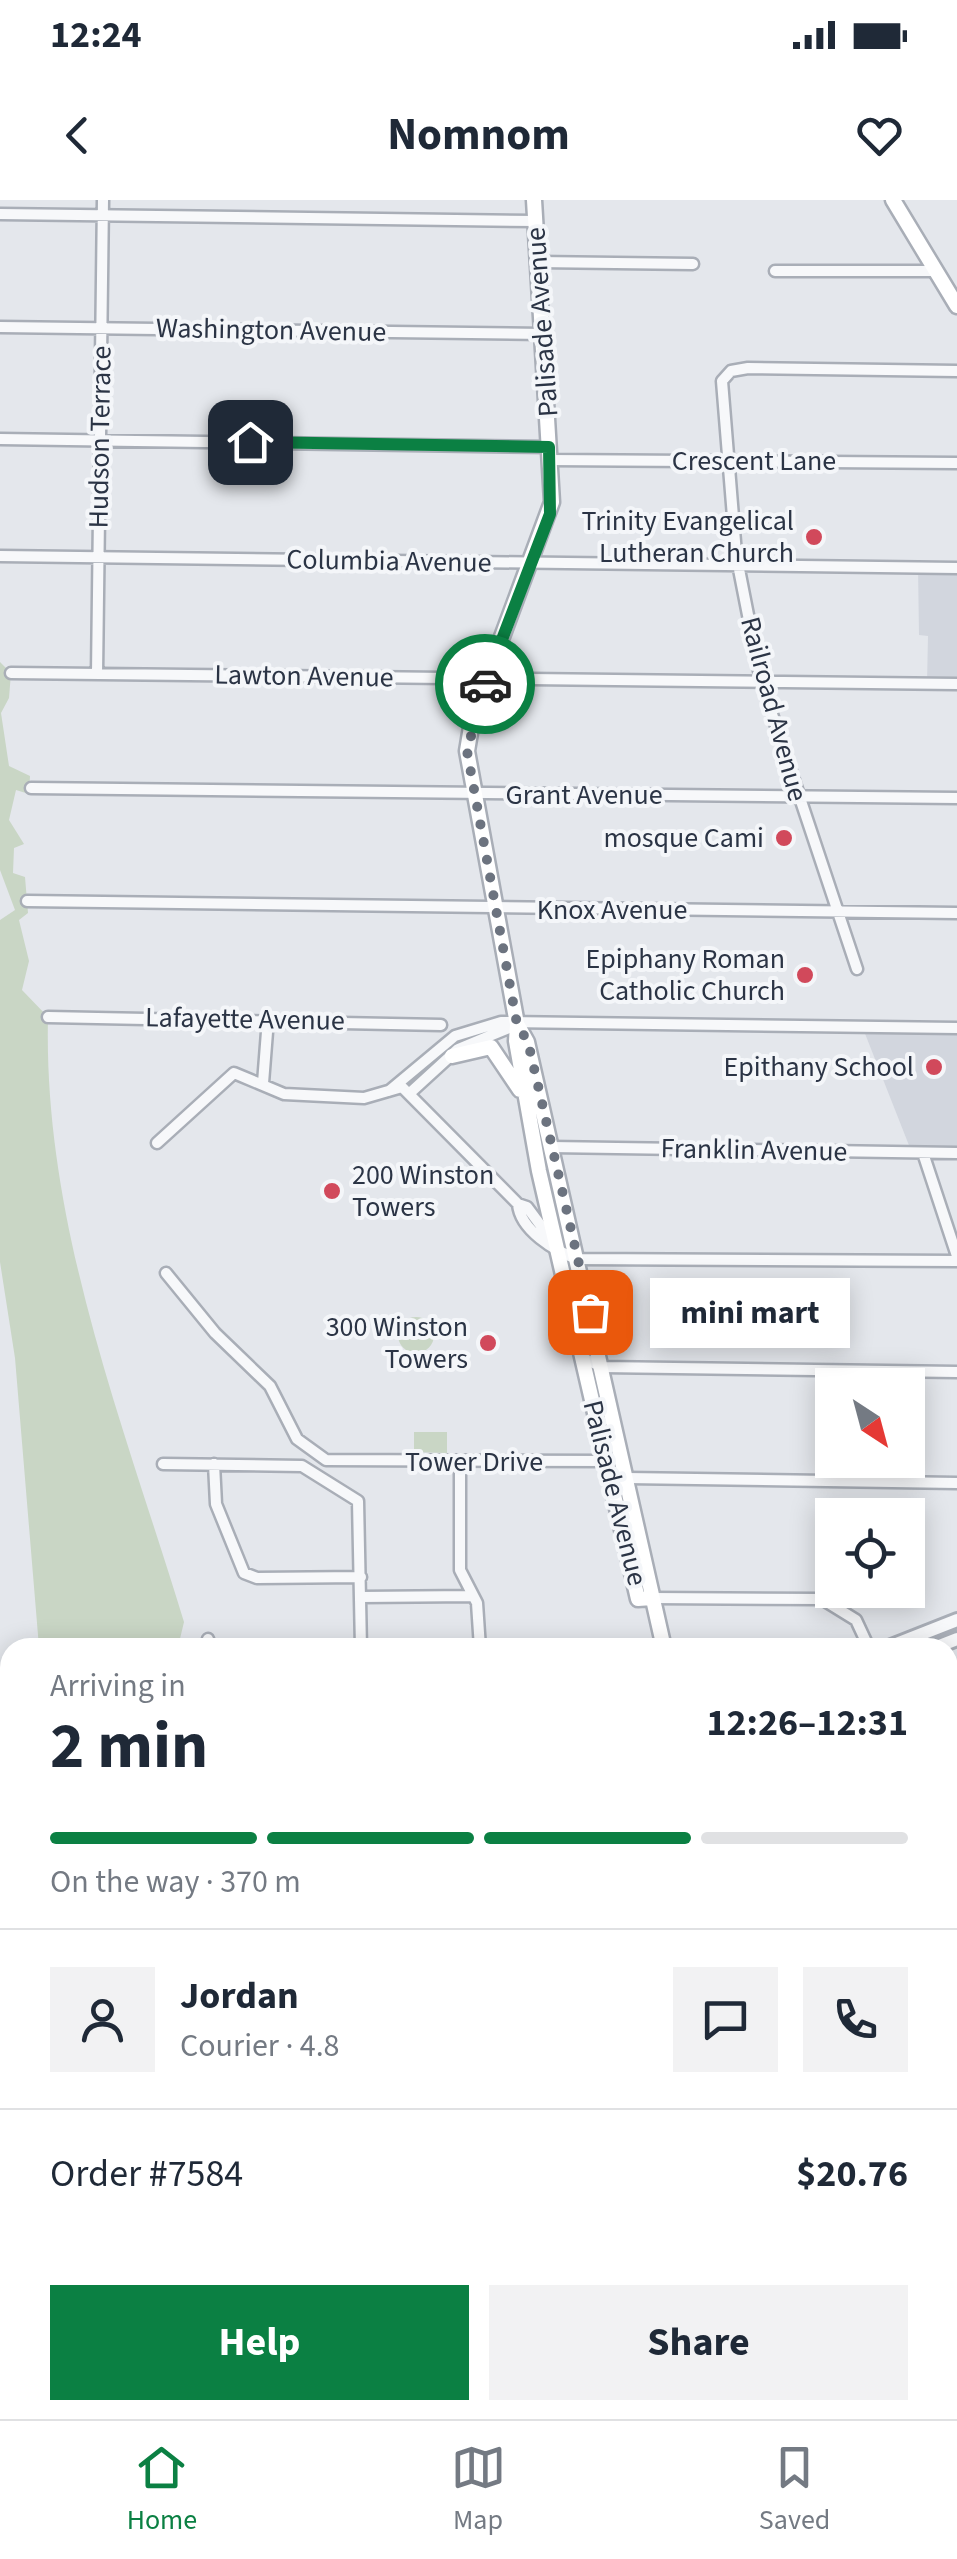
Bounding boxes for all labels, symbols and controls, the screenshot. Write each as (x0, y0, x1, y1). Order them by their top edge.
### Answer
text: 12:24 (50, 8, 142, 62)
text: Nomnom (387, 103, 570, 167)
icon: back (50, 108, 105, 163)
icon: heart (852, 108, 907, 163)
street label: Palisade Avenue (515, 226, 569, 418)
street label: Washington Avenue (155, 308, 387, 352)
street label: Hudson Terrace (78, 345, 122, 529)
pin (208, 400, 293, 485)
icon: home (223, 415, 278, 470)
street label: Crescent Lane (672, 441, 836, 481)
place label: Trinity Evangelical Lutheran Church (582, 501, 794, 573)
marker: Trinity Evangelical Lutheran Church (803, 526, 825, 548)
street label: Columbia Avenue (286, 539, 492, 583)
street label: Railroad Avenue (730, 612, 818, 806)
courier (435, 634, 535, 734)
street label: Lawton Avenue (214, 654, 394, 698)
icon: car (458, 657, 513, 712)
street label: Grant Avenue (505, 775, 663, 815)
place label: mosque Cami (603, 818, 764, 858)
marker: mosque Cami (773, 827, 795, 849)
street label: Knox Avenue (537, 890, 687, 930)
place label: Epiphany Roman Catholic Church (585, 939, 785, 1011)
marker: Epiphany Roman Catholic Church (794, 964, 816, 986)
street label: Lafayette Avenue (145, 997, 345, 1041)
place label: Epithany School (724, 1047, 914, 1087)
marker: Epithany School (923, 1056, 945, 1078)
street label: Franklin Avenue (660, 1128, 848, 1172)
place label: 200 Winston Towers (352, 1155, 494, 1227)
marker: 200 Winston Towers (321, 1180, 343, 1202)
pin (548, 1270, 633, 1355)
callout: mini mart (650, 1277, 850, 1347)
icon: bag (563, 1285, 618, 1340)
text: mini mart (680, 1290, 820, 1336)
place label: 300 Winston Towers (326, 1307, 468, 1379)
marker: 300 Winston Towers (477, 1332, 499, 1354)
north arrow (815, 1368, 925, 1478)
map controls (815, 1368, 925, 1608)
street label: Palisade Avenue (573, 1396, 657, 1590)
street label: Tower Drive (405, 1442, 543, 1482)
button: locate (815, 1498, 925, 1608)
text: Arriving in (50, 1663, 186, 1709)
text: 12:26–12:31 (706, 1696, 908, 1750)
text: 2 min (50, 1700, 208, 1793)
text: On the way · 370 m (50, 1859, 301, 1905)
button: person (50, 1967, 155, 2072)
button: chat (673, 1967, 778, 2072)
button: phone (803, 1967, 908, 2072)
text: Jordan (180, 1969, 299, 2023)
text: Courier · 4.8 (180, 2023, 340, 2069)
text: Order #7584 (50, 2147, 243, 2201)
text: $20.76 (796, 2147, 908, 2201)
button: Help (50, 2285, 469, 2400)
button: Share (489, 2285, 908, 2400)
tab: Home (127, 2440, 197, 2540)
tab: Map (451, 2440, 506, 2540)
tab: Saved (759, 2440, 830, 2540)

